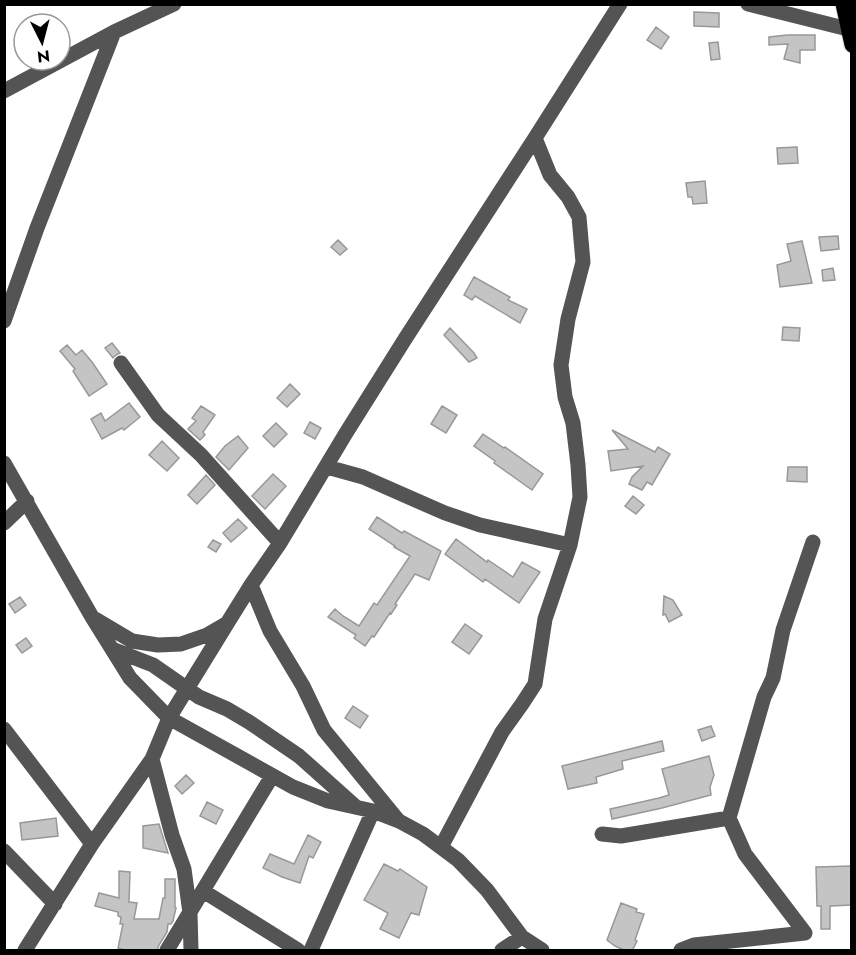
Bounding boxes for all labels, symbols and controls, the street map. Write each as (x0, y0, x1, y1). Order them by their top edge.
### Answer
north arrow (12, 12, 72, 72)
text: N (36, 44, 51, 69)

